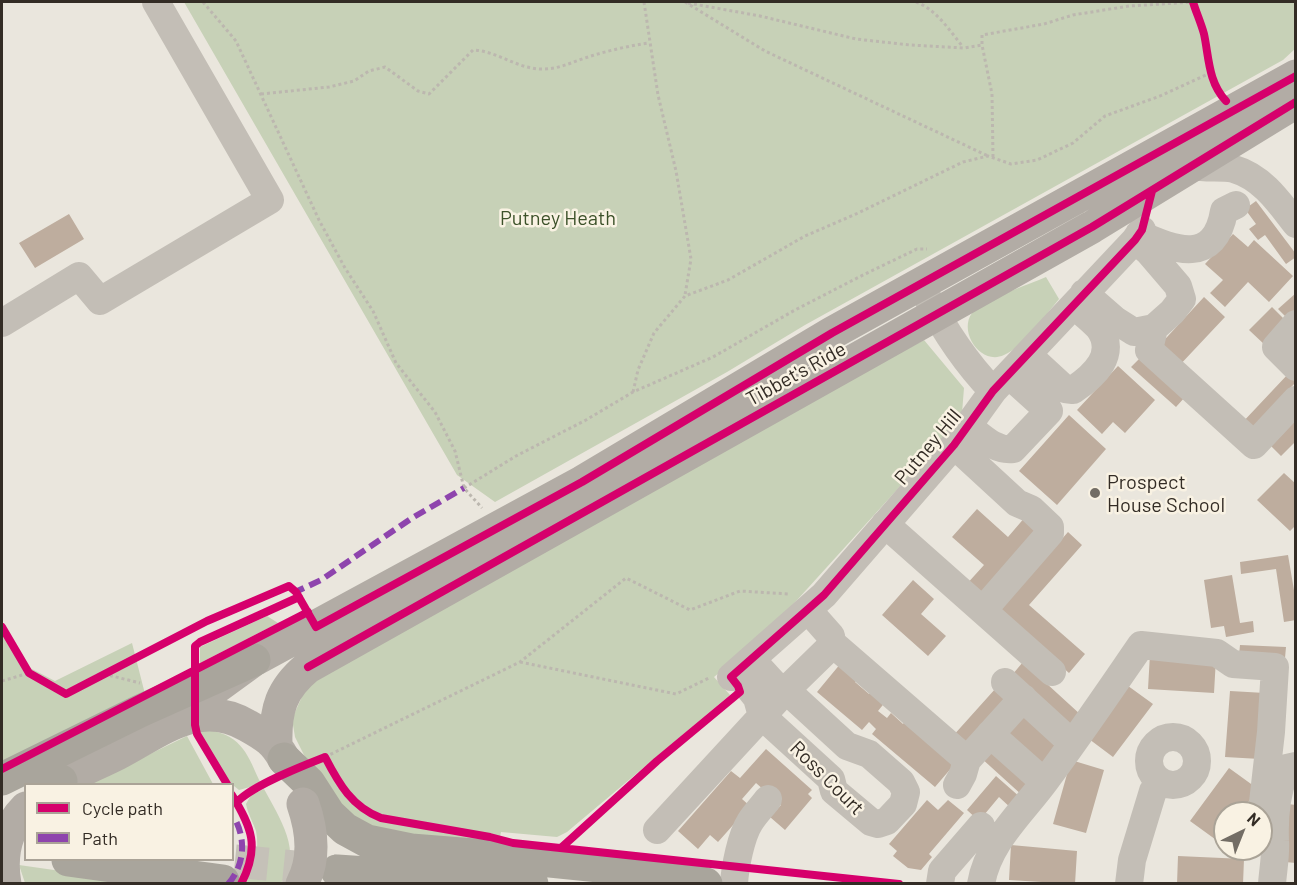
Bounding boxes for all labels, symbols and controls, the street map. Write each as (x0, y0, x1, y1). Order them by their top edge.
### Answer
park label: Putney Heath (500, 206, 616, 230)
street label: Tibbet's Ride (742, 337, 850, 411)
street label: Putney Hill (889, 404, 967, 490)
place label: Prospect House School (1107, 470, 1225, 517)
marker: Prospect House School (1088, 486, 1102, 500)
street label: Ross Court (785, 736, 869, 820)
legend (24, 783, 234, 861)
text: Cycle path (82, 797, 163, 819)
north arrow (1213, 801, 1273, 861)
text: N (1244, 808, 1265, 830)
text: Path (82, 827, 118, 849)

